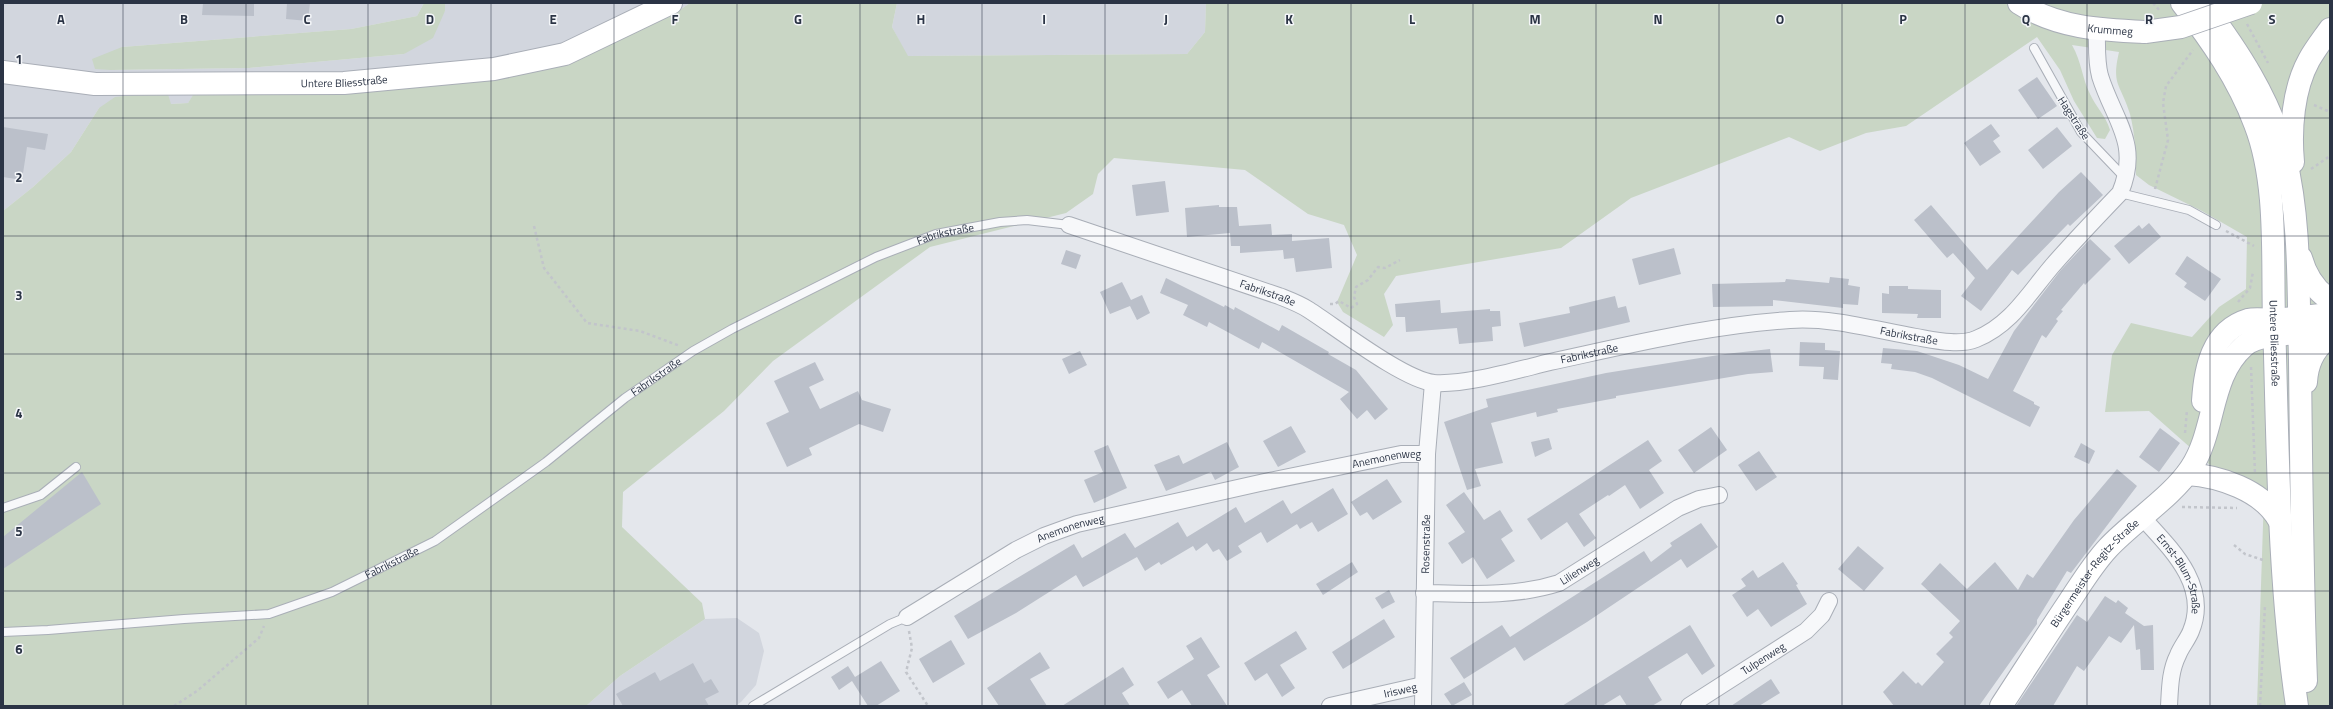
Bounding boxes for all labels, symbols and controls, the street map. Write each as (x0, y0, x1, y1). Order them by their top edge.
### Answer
text: A (57, 9, 65, 29)
text: B (180, 9, 188, 29)
text: C (303, 9, 311, 29)
text: D (426, 9, 434, 29)
text: E (549, 9, 557, 29)
text: F (672, 9, 679, 29)
text: G (794, 9, 802, 29)
text: H (917, 9, 925, 29)
text: I (1042, 9, 1046, 29)
text: J (1164, 9, 1168, 29)
text: K (1285, 9, 1293, 29)
text: L (1409, 9, 1415, 29)
text: M (1529, 9, 1541, 29)
text: N (1653, 9, 1663, 29)
text: O (1776, 9, 1784, 29)
text: P (1899, 9, 1907, 29)
text: Q (2022, 9, 2030, 29)
text: R (2145, 9, 2153, 29)
text: S (2268, 9, 2276, 29)
street label: Krummeg (2086, 19, 2134, 39)
text: 1 (15, 49, 23, 69)
street label: Untere Bliesstraße (301, 71, 389, 91)
street label: Hagstraße (2054, 93, 2094, 143)
text: 2 (15, 167, 23, 187)
street label: Fabrikstraße (914, 219, 976, 249)
street label: Fabrikstraße (1238, 275, 1299, 310)
text: 3 (15, 285, 23, 305)
street label: Untere Bliesstraße (2266, 300, 2284, 387)
street label: Fabrikstraße (1879, 322, 1939, 349)
street label: Fabrikstraße (1559, 339, 1620, 367)
street label: Fabrikstraße (627, 353, 685, 400)
text: 4 (15, 403, 23, 423)
street label: Anemonenweg (1351, 446, 1421, 472)
street label: Anemonenweg (1034, 510, 1106, 546)
street label: Rosenstraße (1417, 514, 1434, 574)
street label: Bürgermeister-Regitz-Straße (2046, 515, 2143, 631)
text: 5 (15, 521, 23, 541)
street label: Ernst-Blum-Straße (2153, 530, 2204, 615)
street label: Fabrikstraße (362, 542, 422, 583)
street label: Lilienweg (1557, 552, 1602, 589)
street label: Tulpenweg (1738, 638, 1789, 679)
text: 6 (15, 639, 23, 659)
street label: Irisweg (1382, 679, 1419, 702)

